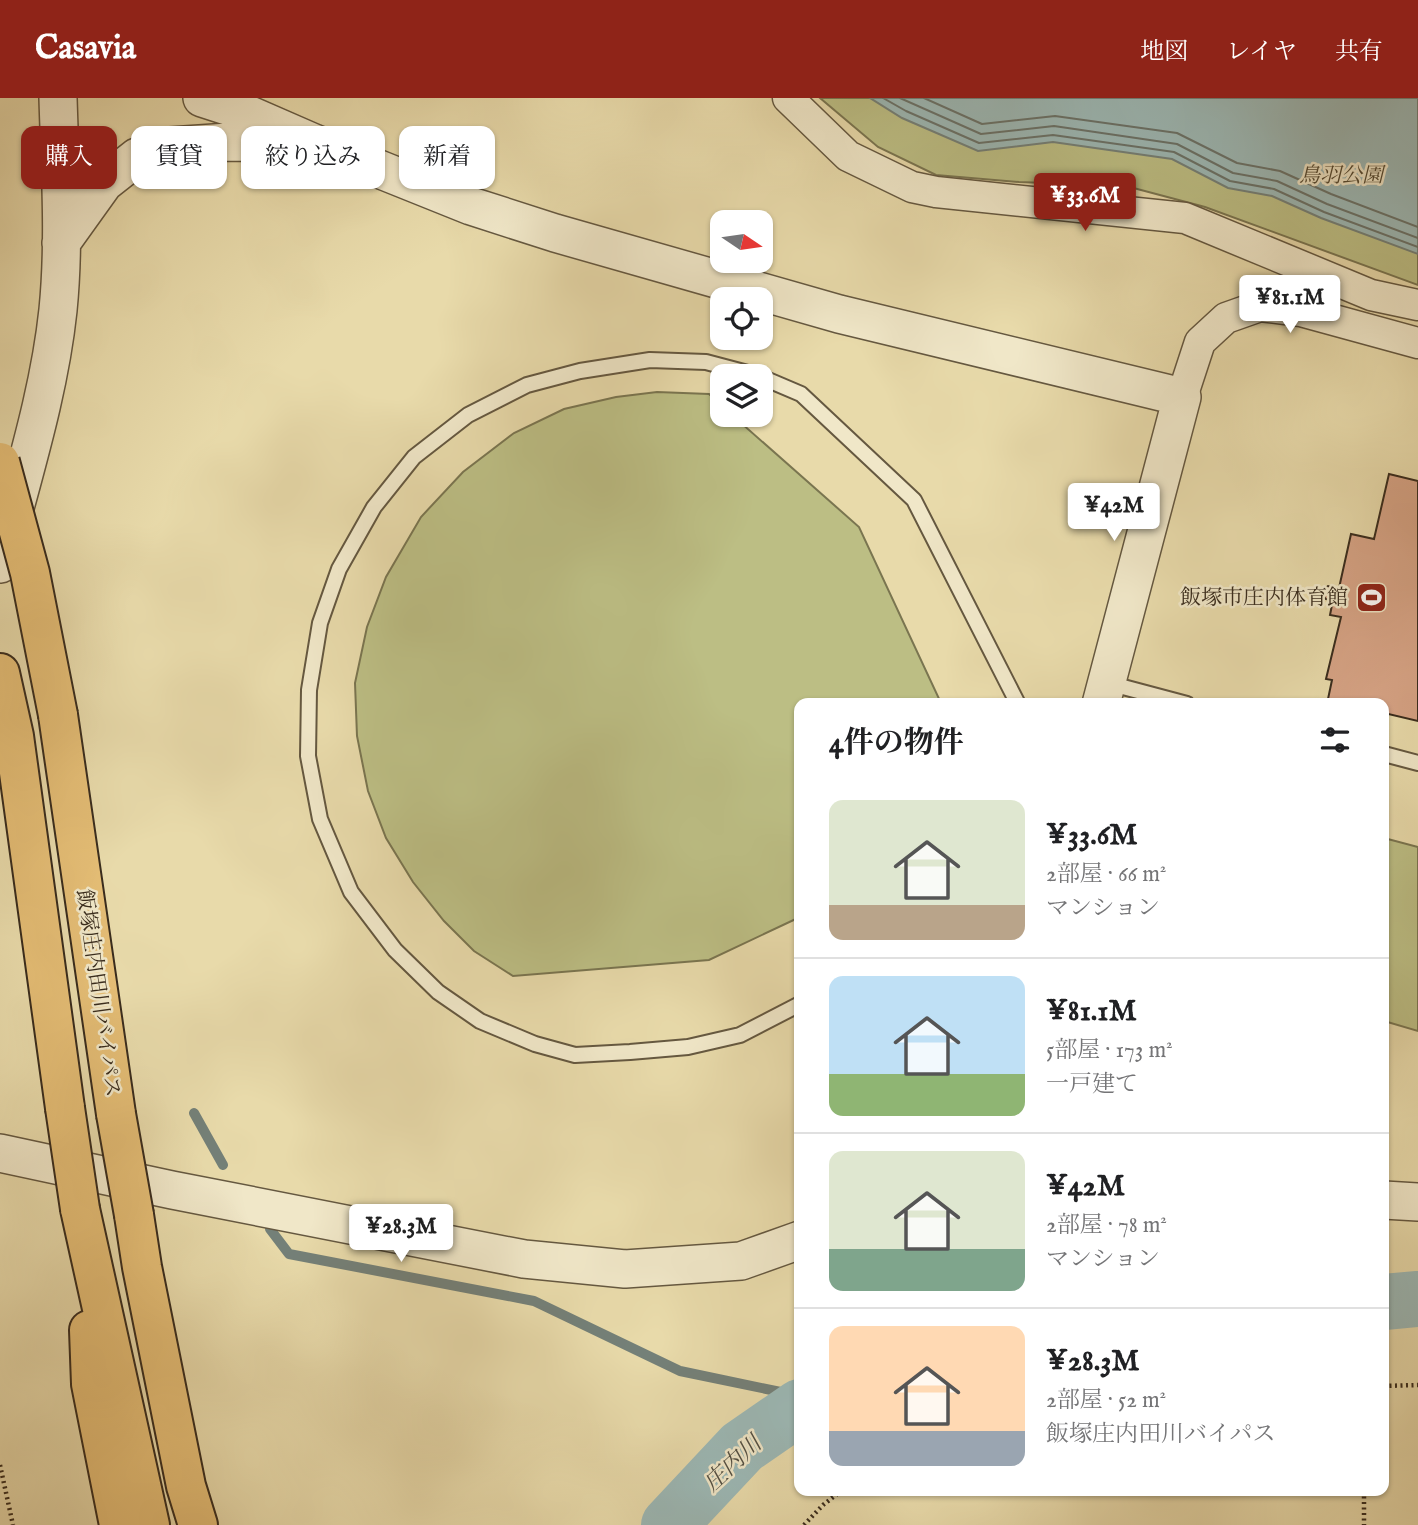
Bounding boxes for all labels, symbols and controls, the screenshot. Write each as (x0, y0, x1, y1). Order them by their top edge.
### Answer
text: Casavia (35, 28, 136, 70)
text: 地図 (1140, 37, 1188, 68)
text: レイヤ (1226, 37, 1297, 68)
text: 共有 (1335, 37, 1383, 68)
chip: 購入 (21, 126, 117, 189)
chip: 賃貸 (131, 126, 227, 189)
chip: 絞り込み (241, 126, 385, 189)
chip: 新着 (399, 126, 495, 189)
park label: 鳥羽公園 (1299, 163, 1386, 190)
pin: ¥33.6M (1028, 174, 1142, 233)
text: ¥33.6M (1050, 181, 1120, 210)
north arrow (710, 210, 774, 273)
map controls (710, 210, 773, 427)
pin: ¥81.1M (1233, 275, 1347, 335)
text: ¥81.1M (1255, 283, 1325, 312)
button: locate (710, 287, 773, 350)
button: layers (710, 364, 773, 427)
pin: ¥42M (1073, 484, 1155, 543)
text: ¥42M (1084, 491, 1144, 520)
sports icon: 飯塚市庄内体育館 (1354, 580, 1388, 614)
place label: 飯塚市庄内体育館 (1180, 585, 1348, 612)
icon: filters (1316, 721, 1354, 759)
text: 4件の物件 (829, 725, 964, 763)
text: ¥33.6M (1046, 817, 1138, 855)
icon: home (885, 828, 969, 912)
text: 2部屋 · 66 m² (1046, 860, 1167, 889)
street label: 飯塚庄内田川バイパス (70, 888, 125, 1099)
text: マンション (1046, 894, 1160, 923)
text: ¥81.1M (1046, 993, 1137, 1031)
icon: home (885, 1004, 969, 1088)
text: 5部屋 · 173 m² (1046, 1036, 1173, 1065)
text: 一戸建て (1046, 1070, 1138, 1099)
text: ¥42M (1046, 1168, 1125, 1206)
icon: home (885, 1179, 969, 1263)
pin: ¥28.3M (344, 1204, 458, 1264)
text: 2部屋 · 78 m² (1046, 1211, 1167, 1240)
text: ¥28.3M (365, 1212, 437, 1241)
text: マンション (1046, 1245, 1160, 1274)
text: ¥28.3M (1046, 1343, 1140, 1381)
icon: home (885, 1354, 969, 1438)
text: 2部屋 · 52 m² (1046, 1386, 1166, 1415)
text: 飯塚庄内田川バイパス (1046, 1420, 1276, 1449)
water label: 庄内川 (698, 1428, 770, 1498)

